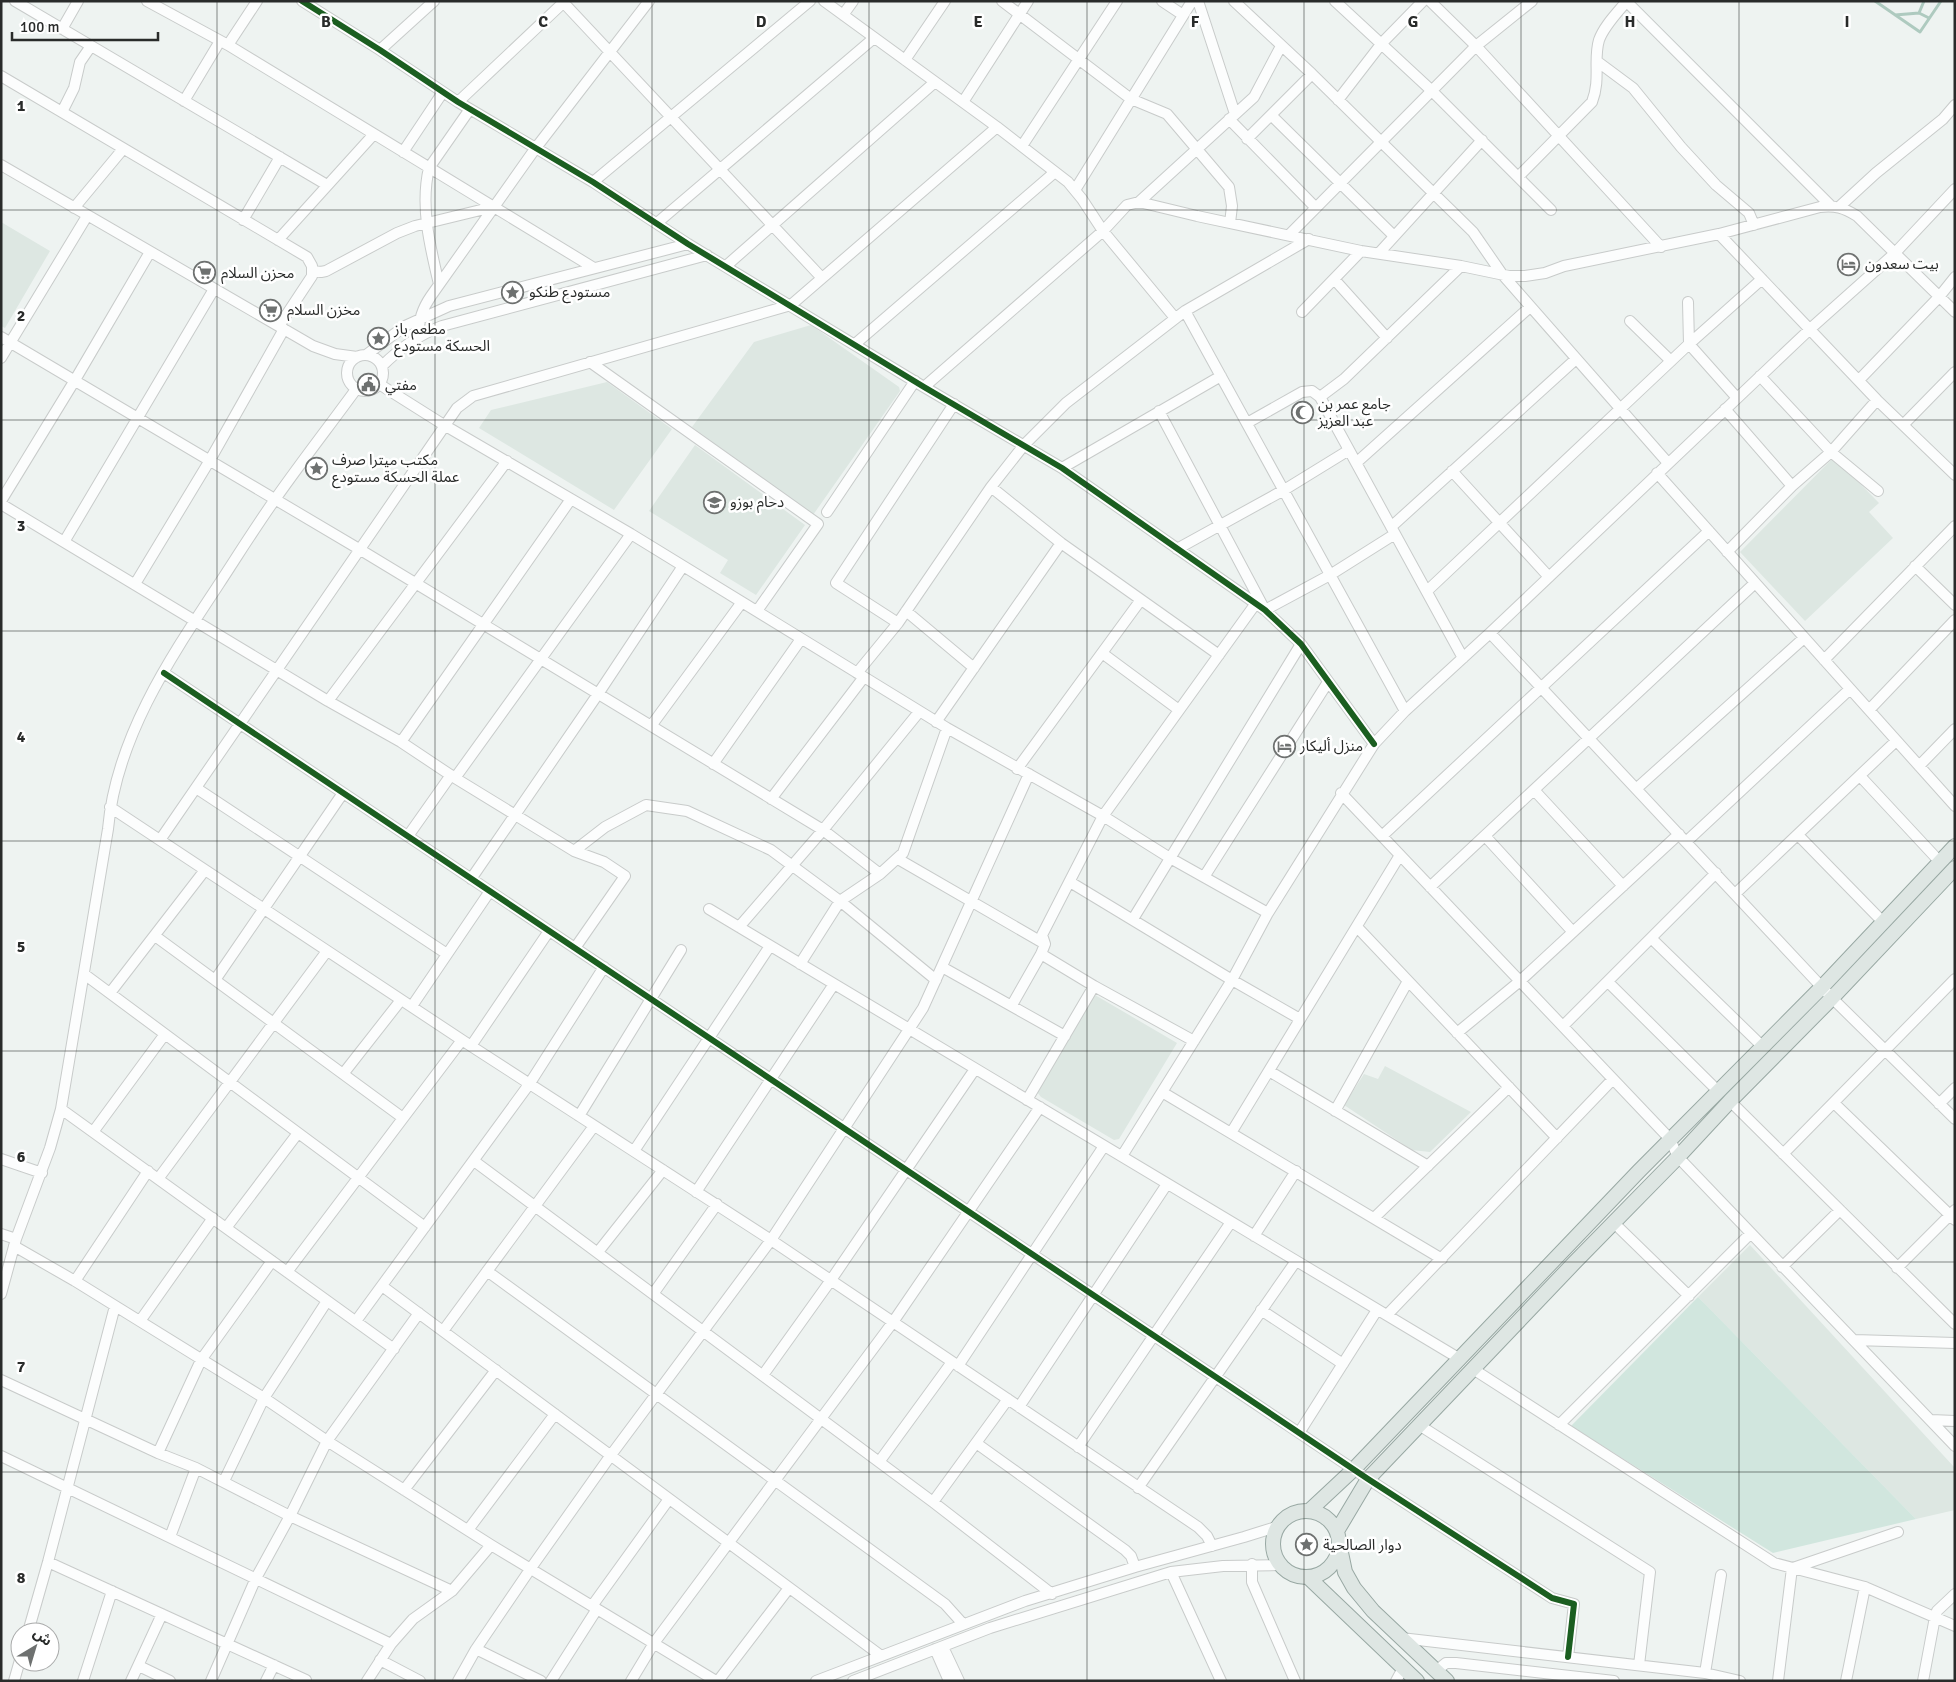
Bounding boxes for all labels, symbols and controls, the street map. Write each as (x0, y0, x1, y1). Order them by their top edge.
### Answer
scale bar (12, 10, 159, 42)
text: B (321, 12, 331, 32)
text: C (538, 12, 548, 32)
text: D (756, 12, 767, 32)
text: E (973, 12, 983, 32)
text: F (1191, 12, 1200, 32)
text: G (1408, 12, 1418, 32)
text: H (1625, 12, 1635, 32)
text: I (1844, 12, 1850, 32)
text: 100 m (20, 18, 60, 36)
text: 1 (17, 96, 26, 116)
hotel icon: بيت سعدون (1837, 252, 1861, 276)
place label: بيت سعدون (1865, 255, 1939, 273)
supermarket icon: محزن السلام (193, 261, 217, 285)
place label: محزن السلام (221, 264, 294, 284)
place icon: مستودع طنكو (501, 280, 525, 304)
place label: مستودع طنكو (529, 283, 610, 304)
supermarket icon: مخزن السلام (259, 298, 283, 322)
place label: مخزن السلام (287, 301, 360, 321)
text: 2 (17, 306, 25, 326)
place label: مطعم باز الحسكة مستودع (393, 320, 490, 358)
place icon: مطعم باز الحسكة مستودع (366, 326, 390, 350)
public building icon: مفتي (357, 373, 381, 397)
place label: مفتي (385, 376, 417, 396)
place label: جامع عمر بن عبد العزيز (1317, 395, 1391, 430)
mosque icon: جامع عمر بن عبد العزيز (1290, 401, 1314, 425)
place label: مكتب ميترا صرف عملة الحسكة مستودع (332, 451, 460, 489)
place icon: مكتب ميترا صرف عملة الحسكة مستودع (304, 457, 328, 481)
school or university icon: دحام بوزو (702, 490, 726, 514)
place label: دحام بوزو (730, 493, 784, 513)
text: 3 (17, 516, 25, 536)
text: 4 (17, 727, 26, 747)
hotel icon: منزل أليكار (1272, 734, 1296, 758)
place label: منزل أليكار (1299, 737, 1363, 755)
text: 5 (17, 937, 25, 957)
text: 6 (17, 1147, 26, 1167)
text: 7 (17, 1357, 26, 1377)
place icon: دوار الصالحية (1295, 1533, 1319, 1557)
place label: دوار الصالحية (1323, 1536, 1402, 1554)
text: 8 (17, 1568, 26, 1588)
north arrow (10, 1622, 60, 1672)
text: ش (30, 1625, 55, 1650)

